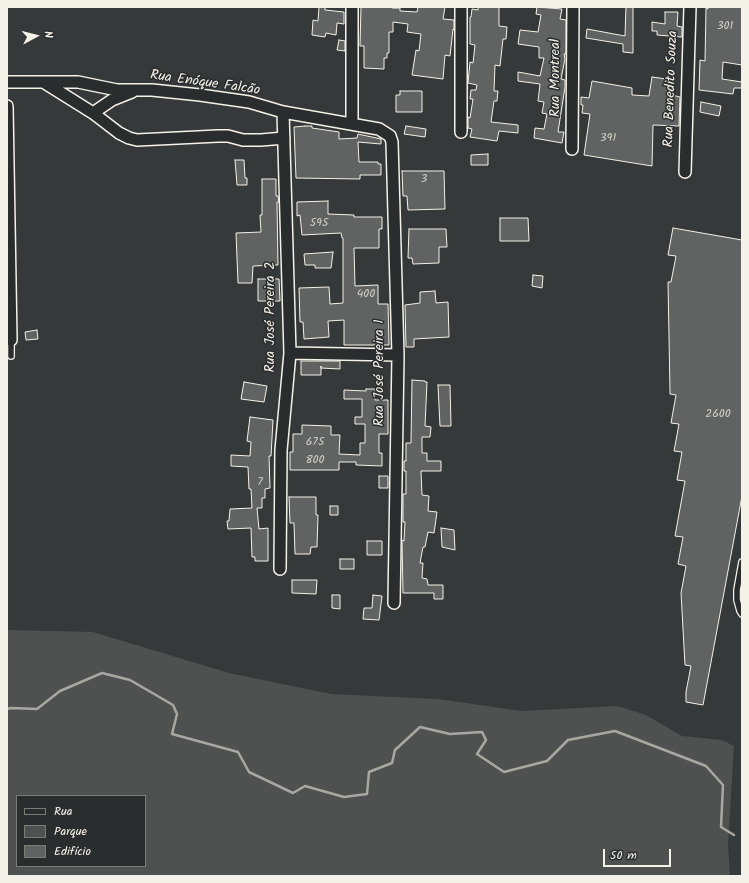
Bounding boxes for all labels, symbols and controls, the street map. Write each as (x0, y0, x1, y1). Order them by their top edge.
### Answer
north arrow (16, 16, 56, 56)
house number: 301 (717, 20, 733, 34)
text: N (39, 30, 57, 39)
street label: Rua Benedito Souza (662, 30, 682, 148)
street label: Rua Montreal (549, 39, 565, 117)
street label: Rua Enóque Falcão (149, 68, 261, 100)
house number: 391 (600, 132, 616, 146)
house number: 3 (421, 173, 427, 187)
house number: 595 (310, 217, 328, 231)
street label: Rua José Pereira 2 (264, 262, 280, 372)
house number: 400 (357, 288, 375, 302)
street label: Rua José Pereira 1 (373, 319, 389, 427)
house number: 2600 (705, 408, 731, 422)
house number: 675 (306, 436, 324, 450)
house number: 800 (305, 454, 325, 468)
house number: 7 (257, 476, 263, 490)
legend (16, 795, 146, 867)
text: Rua (54, 802, 72, 821)
text: Parque (54, 822, 87, 841)
scale bar (605, 841, 673, 867)
text: Edifício (54, 842, 91, 861)
text: 50 m (610, 846, 637, 865)

